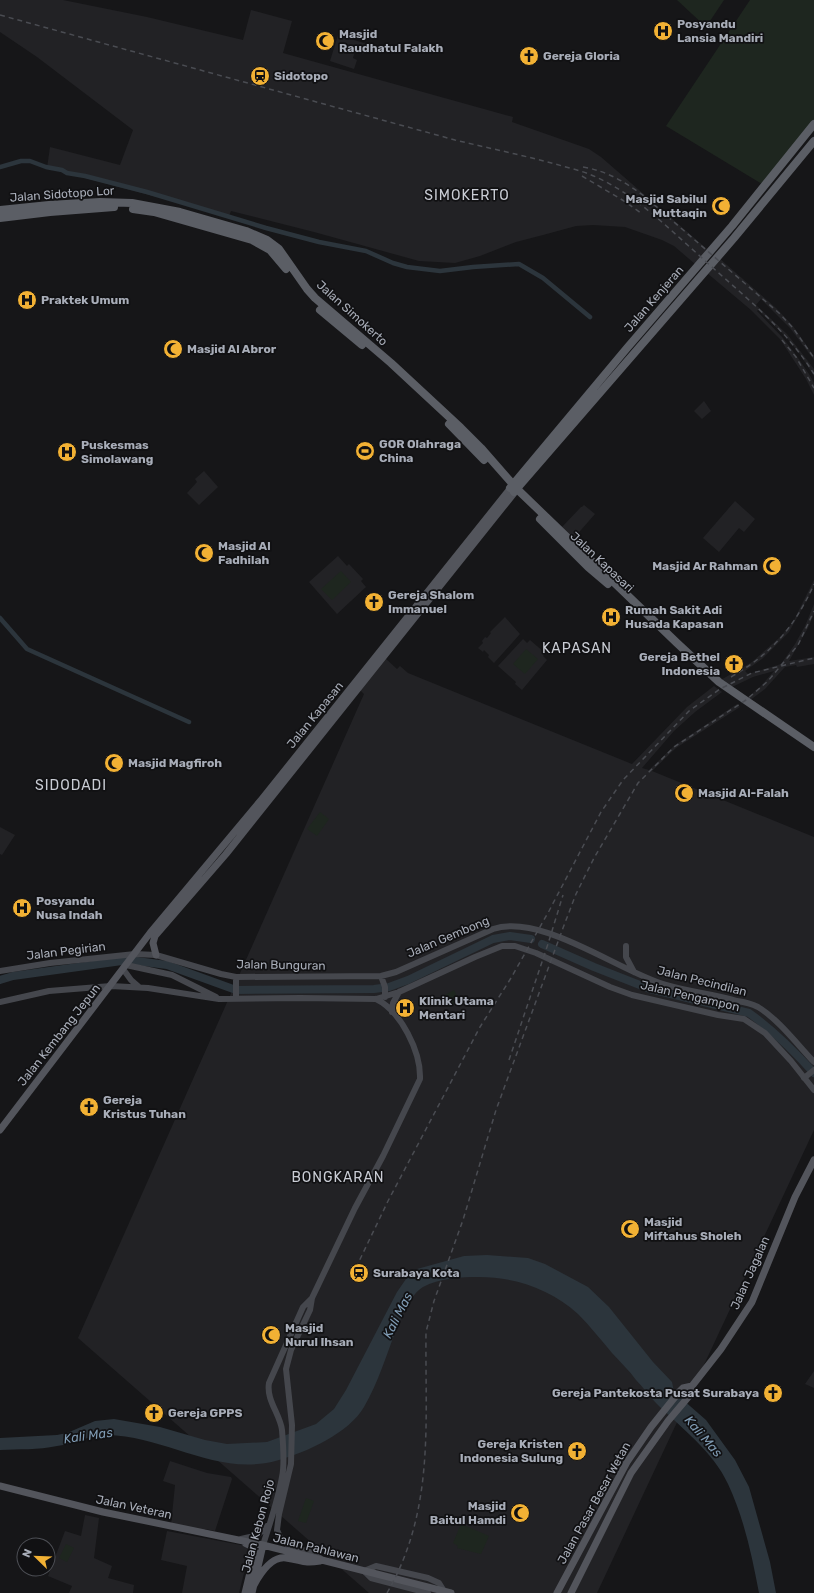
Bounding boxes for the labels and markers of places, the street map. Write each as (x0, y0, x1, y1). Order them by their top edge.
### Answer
place label: Posyandu Lansia Mandiri (677, 17, 763, 45)
hospital icon: Posyandu Lansia Mandiri (652, 20, 674, 42)
place label: Masjid Raudhatul Falakh (339, 27, 444, 55)
mosque icon: Masjid Raudhatul Falakh (314, 30, 336, 52)
church icon: Gereja Gloria (518, 45, 540, 67)
place label: Gereja Gloria (543, 49, 620, 63)
station icon: Sidotopo (249, 65, 271, 87)
place label: Sidotopo (274, 69, 328, 83)
place label: Masjid Sabilul Muttaqin (626, 192, 707, 220)
mosque icon: Masjid Sabilul Muttaqin (710, 195, 732, 217)
hospital icon: Praktek Umum (16, 289, 38, 311)
place label: Praktek Umum (41, 293, 129, 307)
mosque icon: Masjid Al Abror (162, 338, 184, 360)
place label: Masjid Al Abror (187, 342, 277, 356)
place label: GOR Olahraga China (379, 437, 461, 465)
place label: Puskesmas Simolawang (81, 438, 153, 466)
sports icon: GOR Olahraga China (354, 440, 376, 462)
hospital icon: Puskesmas Simolawang (56, 441, 78, 463)
place label: Masjid Al Fadhilah (218, 539, 271, 567)
mosque icon: Masjid Al Fadhilah (193, 542, 215, 564)
mosque icon: Masjid Ar Rahman (761, 555, 783, 577)
place label: Masjid Ar Rahman (652, 559, 758, 573)
place label: Gereja Shalom Immanuel (388, 588, 474, 616)
church icon: Gereja Shalom Immanuel (363, 591, 385, 613)
place label: Rumah Sakit Adi Husada Kapasan (625, 603, 724, 631)
hospital icon: Rumah Sakit Adi Husada Kapasan (600, 606, 622, 628)
place label: Gereja Bethel Indonesia (639, 650, 720, 678)
church icon: Gereja Bethel Indonesia (723, 653, 745, 675)
mosque icon: Masjid Magfiroh (103, 752, 125, 774)
place label: Masjid Magfiroh (128, 756, 222, 770)
mosque icon: Masjid Al-Falah (673, 782, 695, 804)
place label: Masjid Al-Falah (698, 786, 789, 800)
place label: Posyandu Nusa Indah (36, 894, 103, 922)
hospital icon: Posyandu Nusa Indah (11, 897, 33, 919)
place label: Klinik Utama Mentari (419, 994, 494, 1022)
hospital icon: Klinik Utama Mentari (394, 997, 416, 1019)
place label: Gereja Kristus Tuhan (103, 1093, 186, 1121)
church icon: Gereja Kristus Tuhan (78, 1096, 100, 1118)
place label: Masjid Miftahus Sholeh (644, 1215, 742, 1243)
mosque icon: Masjid Miftahus Sholeh (619, 1218, 641, 1240)
station icon: Surabaya Kota (348, 1262, 370, 1284)
place label: Surabaya Kota (373, 1266, 460, 1280)
place label: Masjid Nurul Ihsan (285, 1321, 354, 1349)
mosque icon: Masjid Nurul Ihsan (260, 1324, 282, 1346)
church icon: Gereja Pantekosta Pusat Surabaya (762, 1382, 784, 1404)
place label: Gereja Pantekosta Pusat Surabaya (552, 1386, 759, 1400)
church icon: Gereja GPPS (143, 1402, 165, 1424)
place label: Gereja GPPS (168, 1406, 242, 1420)
place label: Gereja Kristen Indonesia Sulung (460, 1437, 563, 1465)
church icon: Gereja Kristen Indonesia Sulung (566, 1440, 588, 1462)
place label: Masjid Baitul Hamdi (430, 1499, 506, 1527)
mosque icon: Masjid Baitul Hamdi (509, 1502, 531, 1524)

